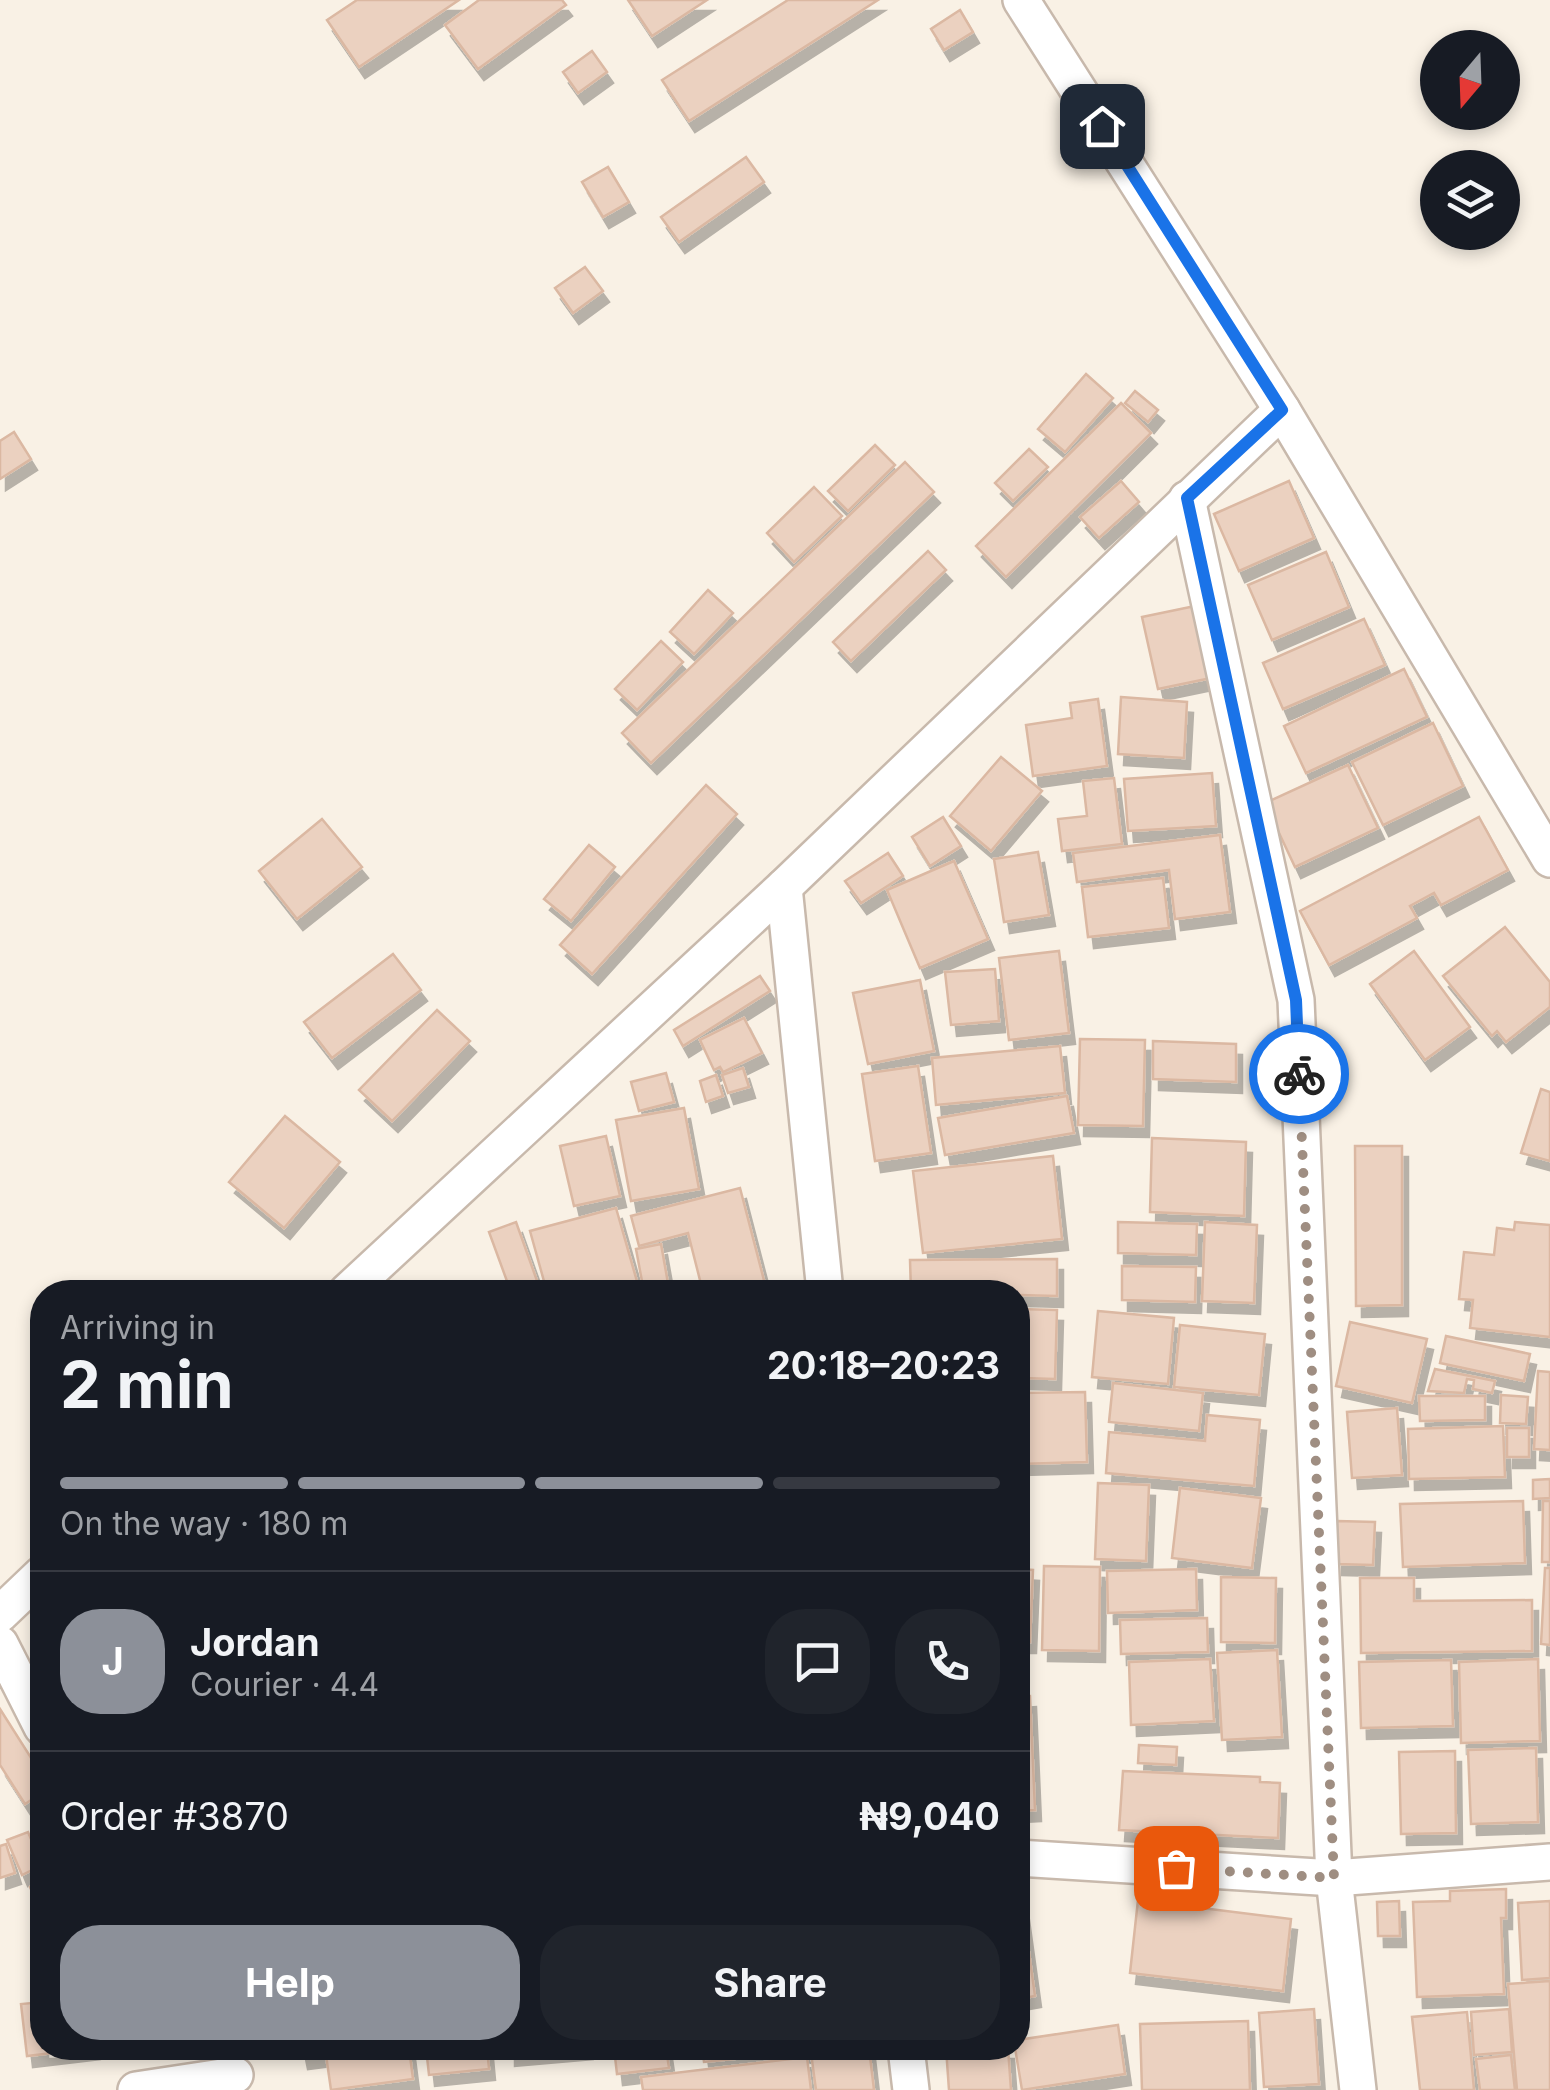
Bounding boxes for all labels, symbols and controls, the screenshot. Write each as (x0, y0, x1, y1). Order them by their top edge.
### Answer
north arrow (1420, 30, 1520, 130)
map controls (1420, 30, 1520, 250)
pin (1060, 84, 1145, 169)
icon: home (1075, 99, 1130, 154)
button: layers (1420, 150, 1520, 250)
courier (1249, 1024, 1349, 1124)
icon: bike (1272, 1047, 1327, 1102)
text: Arriving in (60, 1308, 215, 1347)
text: 20:18–20:23 (767, 1342, 1000, 1388)
text: 2 min (60, 1345, 234, 1424)
text: On the way · 180 m (60, 1504, 348, 1543)
button: chat (765, 1609, 870, 1714)
button: phone (895, 1609, 1000, 1714)
text: Jordan (190, 1619, 320, 1665)
text: J (101, 1638, 124, 1684)
text: Courier · 4.4 (190, 1665, 379, 1704)
text: Order #3870 (60, 1793, 289, 1839)
text: ₦9,040 (859, 1793, 1000, 1839)
pin (1134, 1826, 1219, 1911)
icon: bag (1149, 1841, 1204, 1896)
button: Help (60, 1925, 520, 2040)
button: Share (540, 1925, 1000, 2040)

